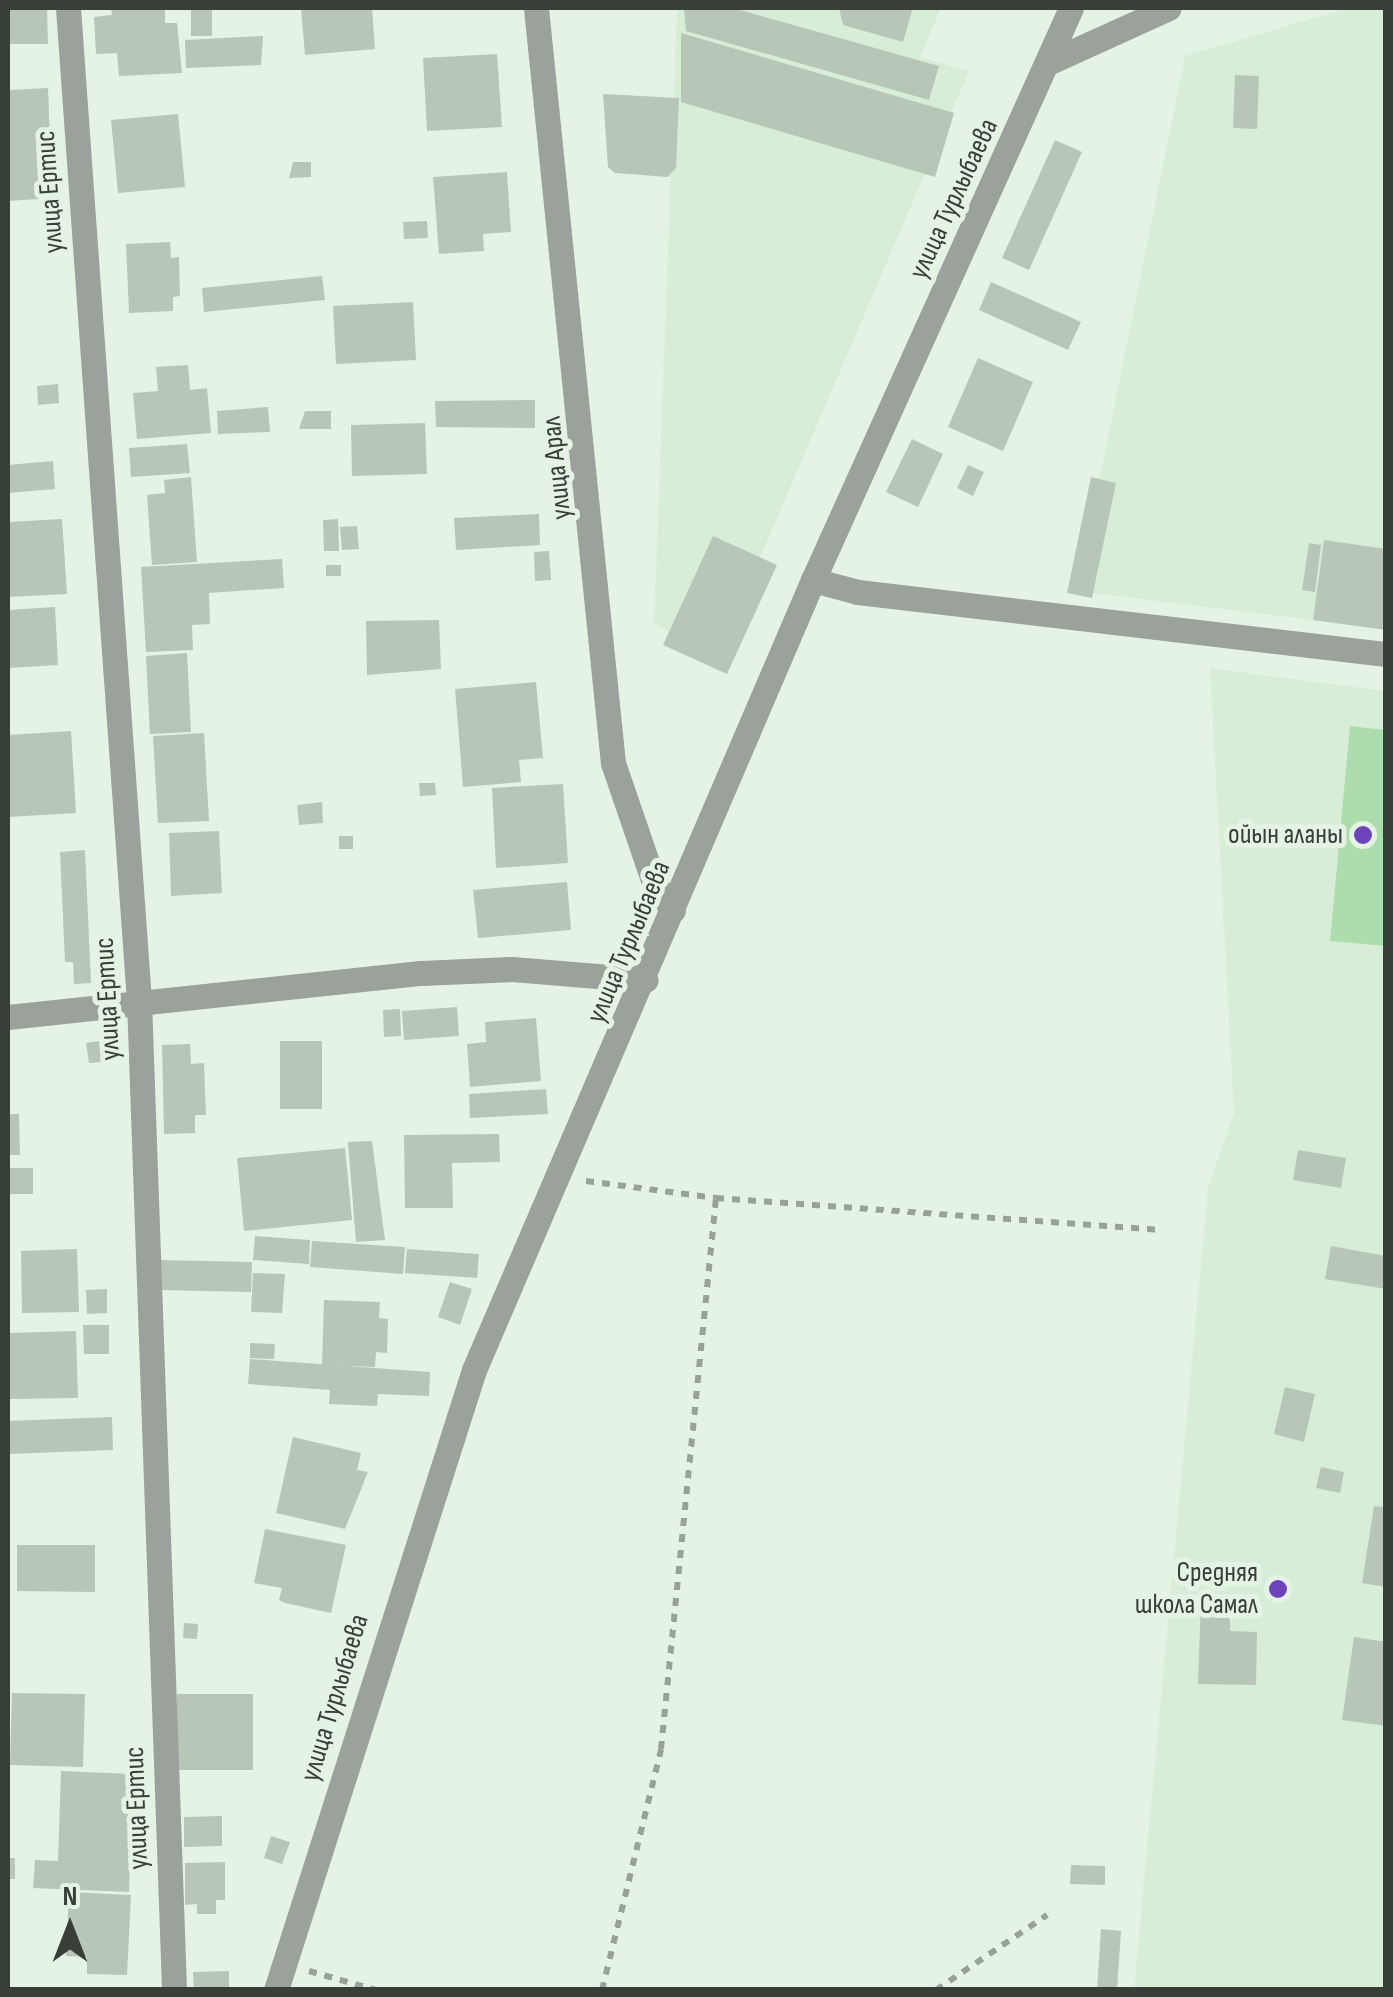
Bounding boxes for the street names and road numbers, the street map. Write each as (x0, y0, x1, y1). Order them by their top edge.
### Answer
street label: улица Турлыбаева (902, 114, 1006, 284)
street label: улица Ертис (29, 129, 71, 255)
street label: улица Арал (535, 415, 579, 521)
street label: улица Турлыбаева (580, 856, 678, 1028)
street label: улица Ертис (88, 937, 128, 1061)
street label: улица Турлыбаева (294, 1610, 376, 1786)
street label: улица Ертис (118, 1746, 156, 1870)

